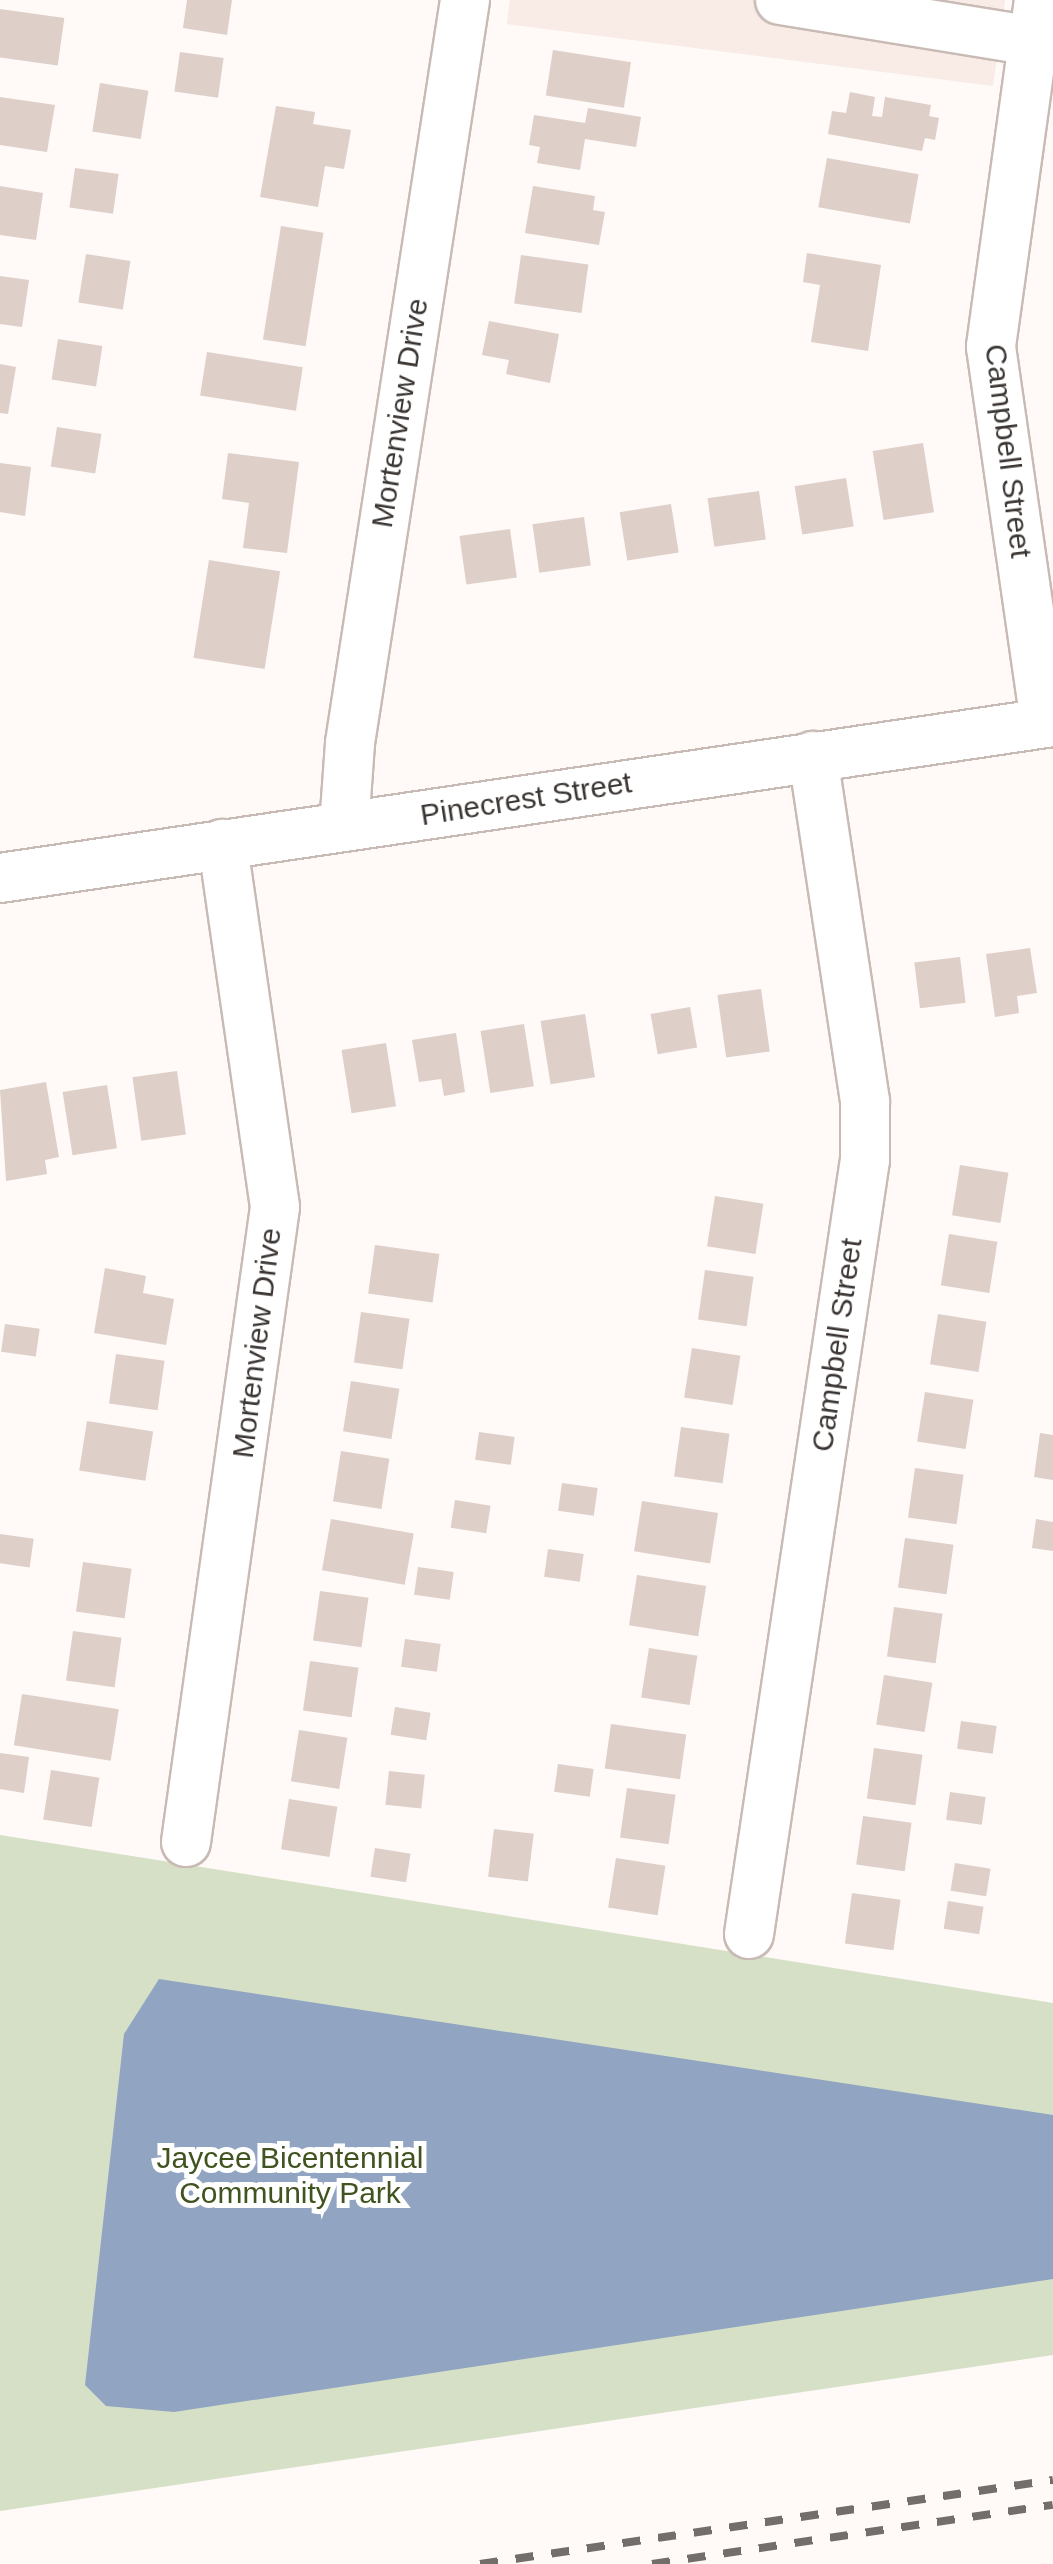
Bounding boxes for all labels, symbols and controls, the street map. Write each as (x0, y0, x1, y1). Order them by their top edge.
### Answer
street label: Mortenview Drive (364, 296, 436, 530)
street label: Campbell Street (977, 342, 1039, 560)
street label: Pinecrest Street (418, 765, 634, 833)
street label: Mortenview Drive (225, 1226, 289, 1460)
street label: Campbell Street (804, 1236, 870, 1454)
park label: Jaycee Bicentennial Community Park (157, 2140, 423, 2210)

